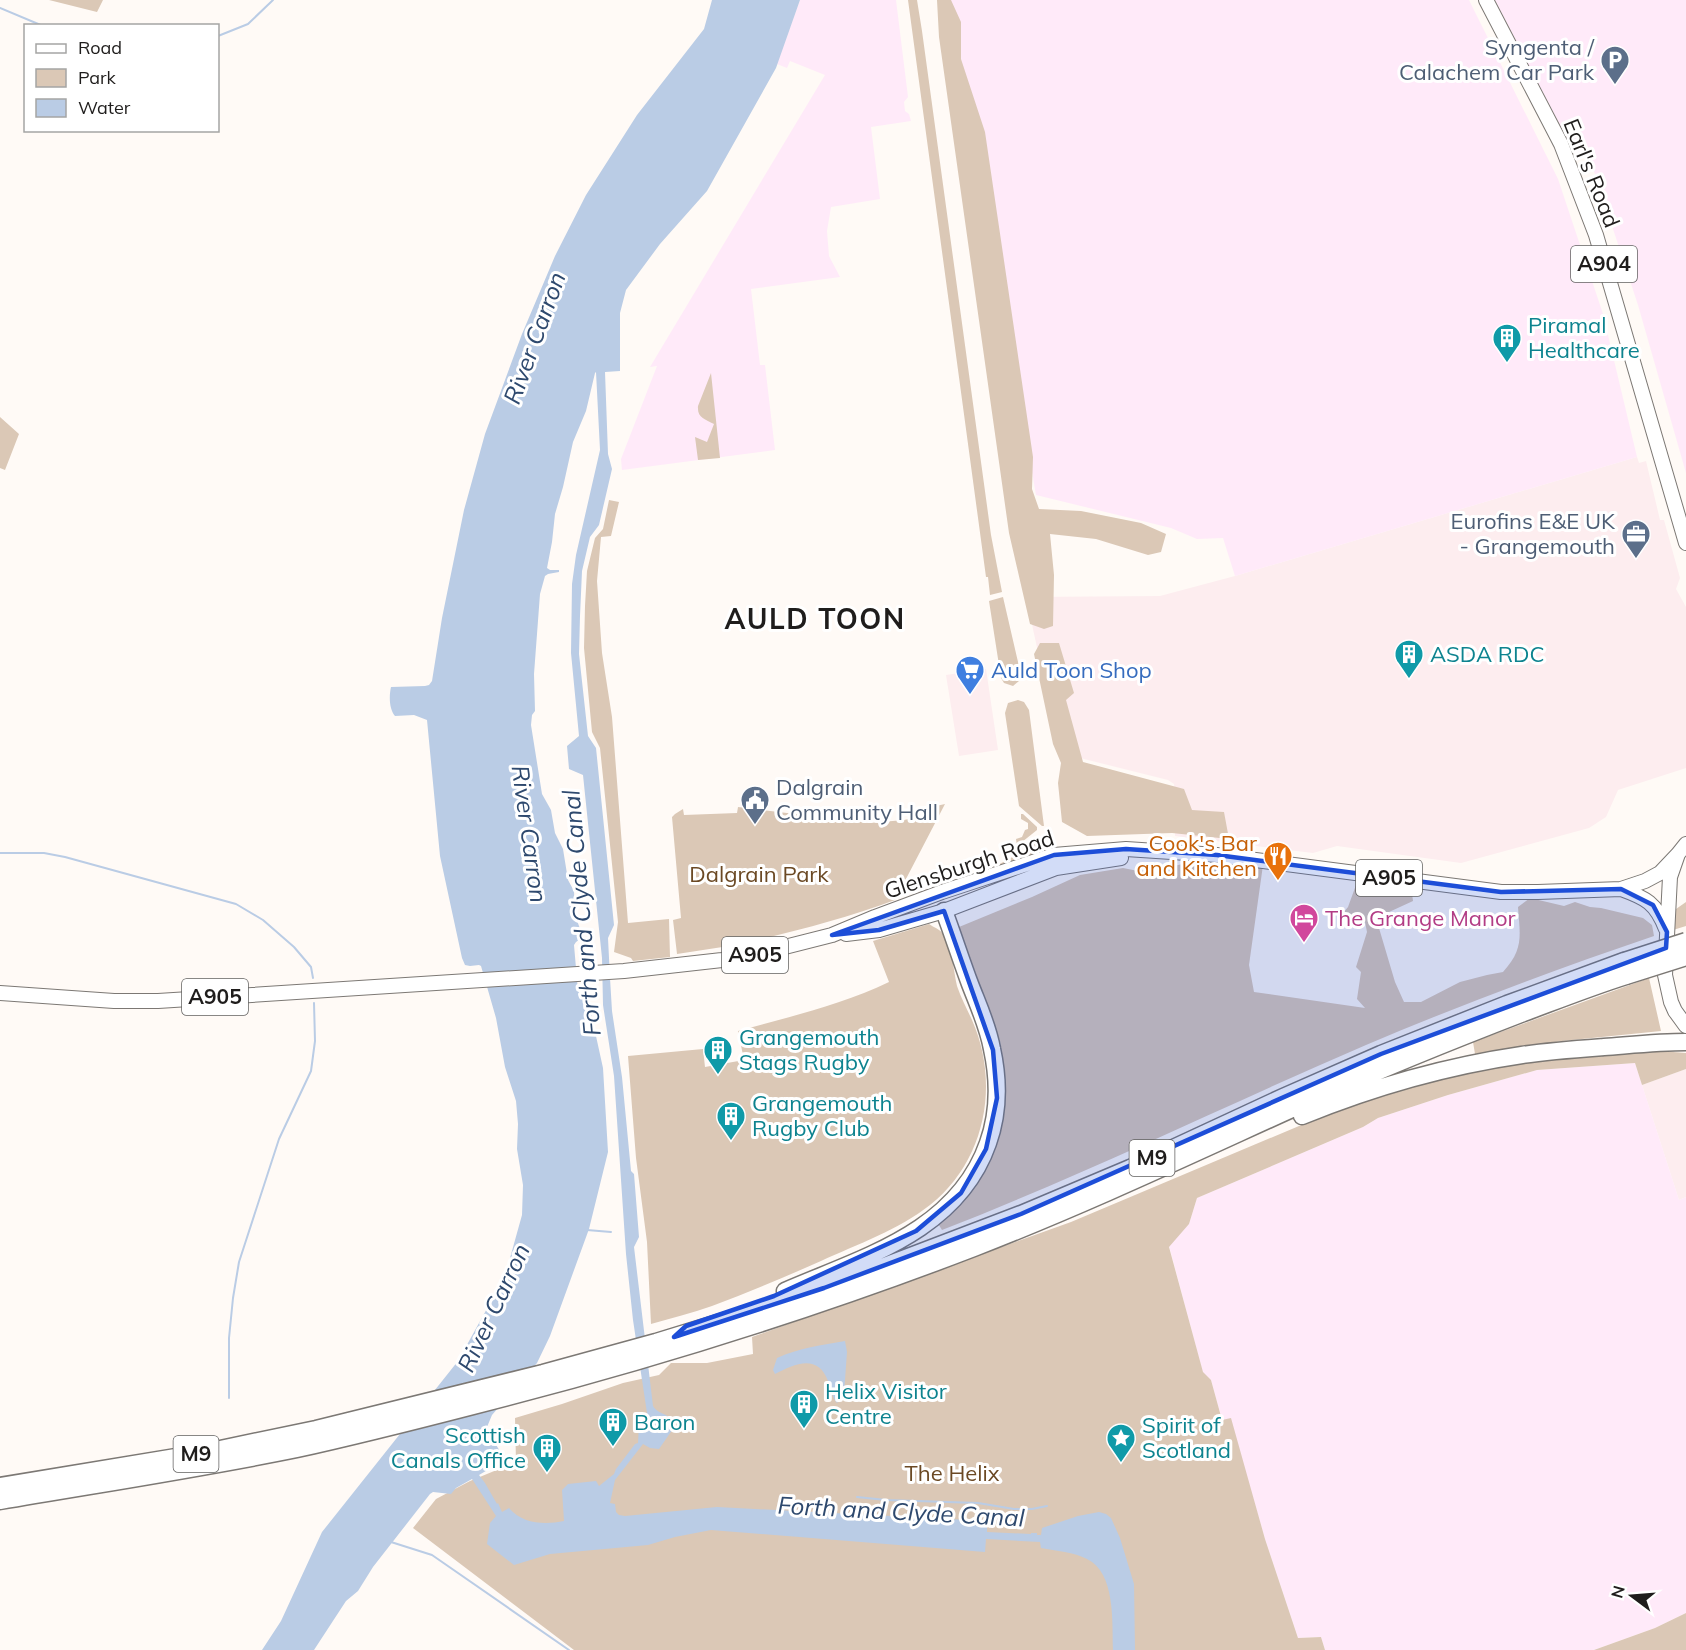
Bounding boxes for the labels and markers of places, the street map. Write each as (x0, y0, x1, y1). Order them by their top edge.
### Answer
place label: Syngenta / Calachem Car Park (1399, 33, 1595, 86)
parking icon: Syngenta / Calachem Car Park (1599, 44, 1631, 86)
place label: Piramal Healthcare (1528, 311, 1640, 364)
building icon: Piramal Healthcare (1491, 322, 1523, 364)
place label: Eurofins E&E UK - Grangemouth (1451, 507, 1616, 560)
office icon: Eurofins E&E UK - Grangemouth (1620, 518, 1652, 560)
building icon: ASDA RDC (1393, 638, 1425, 680)
place label: ASDA RDC (1430, 640, 1545, 668)
supermarket icon: Auld Toon Shop (954, 654, 986, 696)
place label: Auld Toon Shop (991, 656, 1152, 684)
place label: Dalgrain Community Hall (776, 773, 938, 826)
public building icon: Dalgrain Community Hall (739, 784, 771, 826)
place label: Cook's Bar and Kitchen (1137, 829, 1257, 882)
restaurant icon: Cook's Bar and Kitchen (1262, 840, 1294, 882)
hotel icon: The Grange Manor (1288, 902, 1320, 944)
place label: The Grange Manor (1325, 904, 1515, 932)
place label: Grangemouth Stags Rugby (739, 1023, 879, 1076)
building icon: Grangemouth Stags Rugby (702, 1034, 734, 1076)
place label: Grangemouth Rugby Club (752, 1089, 892, 1142)
building icon: Grangemouth Rugby Club (715, 1100, 747, 1142)
place label: Helix Visitor Centre (825, 1377, 947, 1430)
building icon: Helix Visitor Centre (788, 1388, 820, 1430)
building icon: Baron (597, 1406, 629, 1448)
place label: Baron (634, 1408, 695, 1436)
place label: Spirit of Scotland (1142, 1411, 1231, 1464)
place label: Scottish Canals Office (391, 1421, 526, 1474)
place icon: Spirit of Scotland (1105, 1422, 1137, 1464)
building icon: Scottish Canals Office (531, 1432, 563, 1474)

